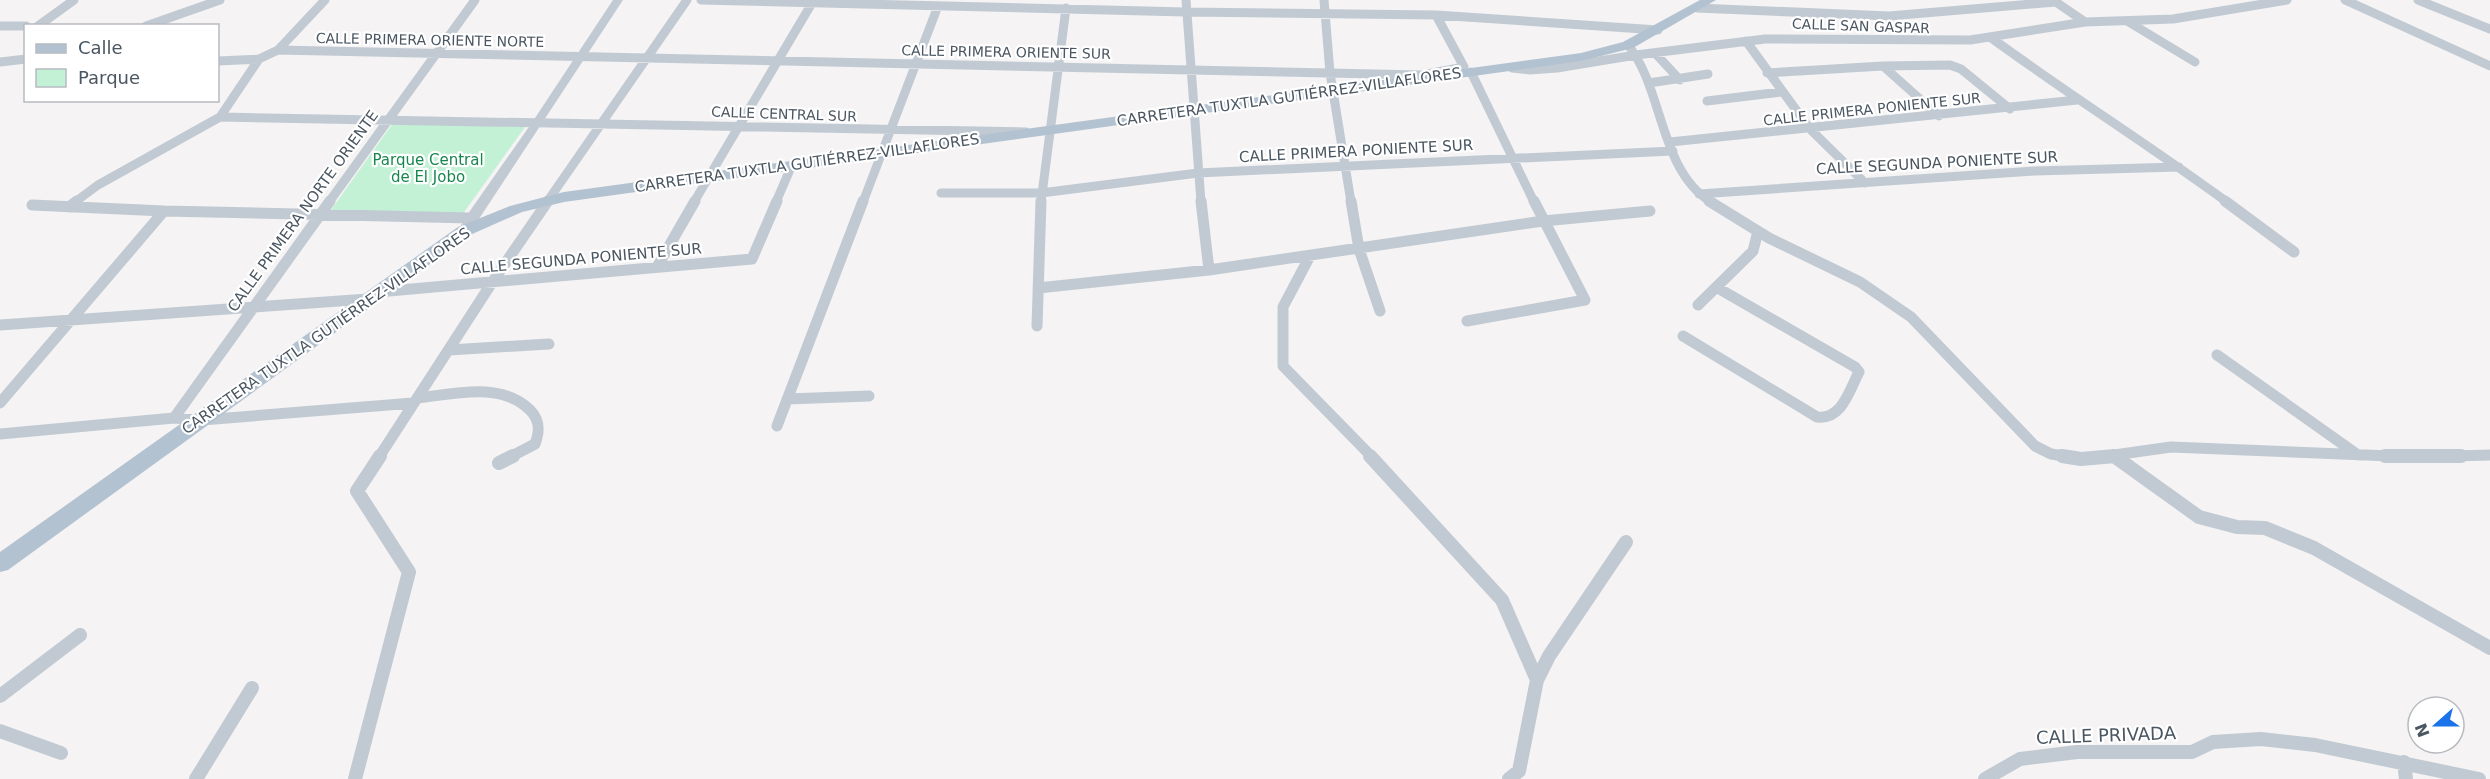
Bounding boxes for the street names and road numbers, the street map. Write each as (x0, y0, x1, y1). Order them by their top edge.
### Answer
street label: CALLE SAN GASPAR (1792, 16, 1931, 36)
street label: CALLE PRIMERA ORIENTE NORTE (316, 30, 544, 50)
street label: CALLE PRIMERA ORIENTE SUR (901, 42, 1111, 62)
street label: CARRETERA TUXTLA GUTIÉRREZ-VILLAFLORES (1115, 63, 1462, 130)
street label: CALLE PRIMERA PONIENTE SUR (1762, 90, 1982, 128)
street label: CALLE CENTRAL SUR (711, 103, 857, 125)
street label: CALLE PRIMERA NORTE ORIENTE (224, 107, 382, 315)
street label: CARRETERA TUXTLA GUTIÉRREZ-VILLAFLORES (633, 129, 980, 196)
street label: CALLE PRIMERA PONIENTE SUR (1239, 136, 1473, 166)
street label: CALLE SEGUNDA PONIENTE SUR (1816, 148, 2058, 178)
street label: CARRETERA TUXTLA GUTIÉRREZ-VILLAFLORES (178, 223, 474, 438)
street label: CALLE SEGUNDA PONIENTE SUR (459, 239, 703, 279)
street label: CALLE PRIVADA (2036, 722, 2177, 748)

